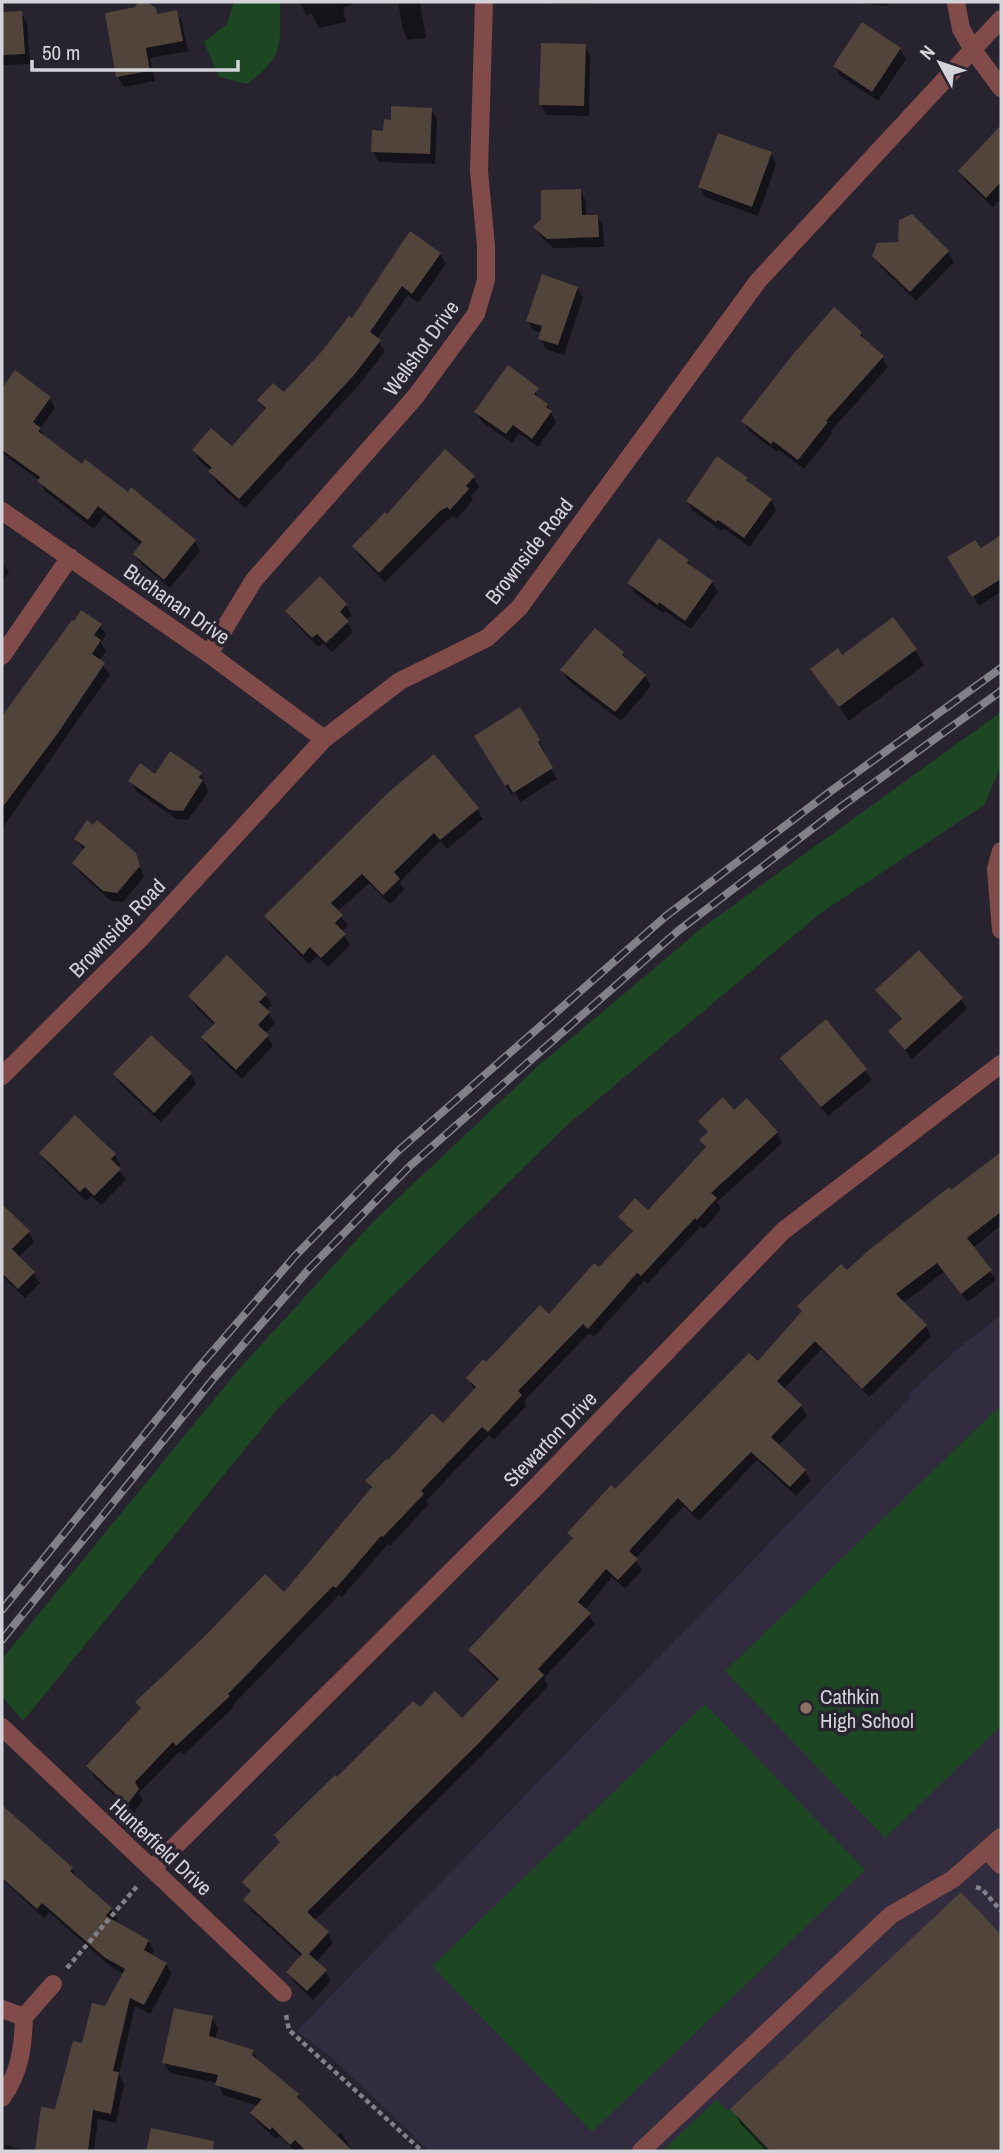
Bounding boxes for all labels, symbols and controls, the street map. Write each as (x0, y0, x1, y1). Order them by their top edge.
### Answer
scale bar (32, 28, 238, 72)
north arrow (905, 28, 975, 98)
text: 50 m (42, 38, 80, 67)
text: N (913, 39, 941, 65)
street label: Wellshot Drive (376, 294, 466, 402)
street label: Brownside Road (478, 492, 580, 610)
street label: Buchanan Drive (118, 557, 236, 651)
street label: Brownside Road (62, 872, 172, 984)
street label: Stewarton Drive (497, 1385, 603, 1493)
place label: Cathkin High School (820, 1682, 914, 1735)
marker: Cathkin High School (798, 1700, 814, 1716)
street label: Hunterfield Drive (104, 1792, 218, 1902)

